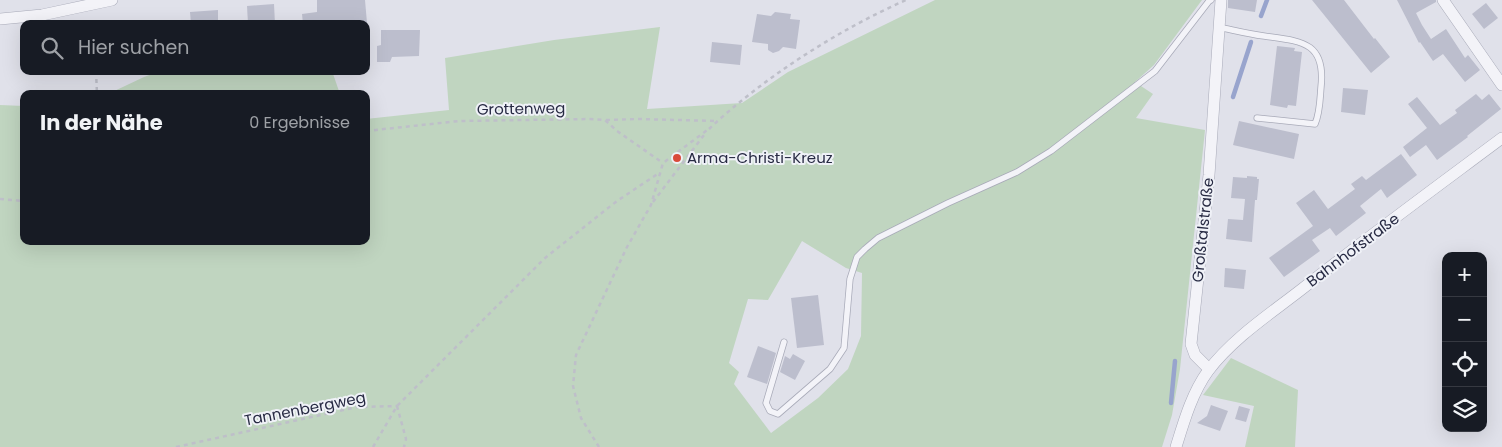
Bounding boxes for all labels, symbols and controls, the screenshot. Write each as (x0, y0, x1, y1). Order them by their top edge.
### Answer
search box (20, 20, 370, 75)
icon: search (38, 34, 66, 62)
text: Hier suchen (78, 34, 189, 61)
street label: Grottenweg (477, 97, 565, 120)
text: In der Nähe (40, 108, 163, 137)
text: 0 Ergebnisse (249, 111, 350, 134)
place label: Arma-Christi-Kreuz (687, 147, 833, 168)
marker: Arma-Christi-Kreuz (671, 152, 683, 164)
street label: Großtalstraße (1187, 177, 1218, 283)
street label: Bahnhofstraße (1302, 208, 1403, 291)
map controls (1442, 252, 1487, 432)
button: + (1442, 252, 1487, 297)
button: − (1442, 297, 1487, 342)
button: locate (1442, 342, 1487, 387)
street label: Tannenbergweg (242, 386, 367, 431)
button: layers (1442, 387, 1487, 432)

